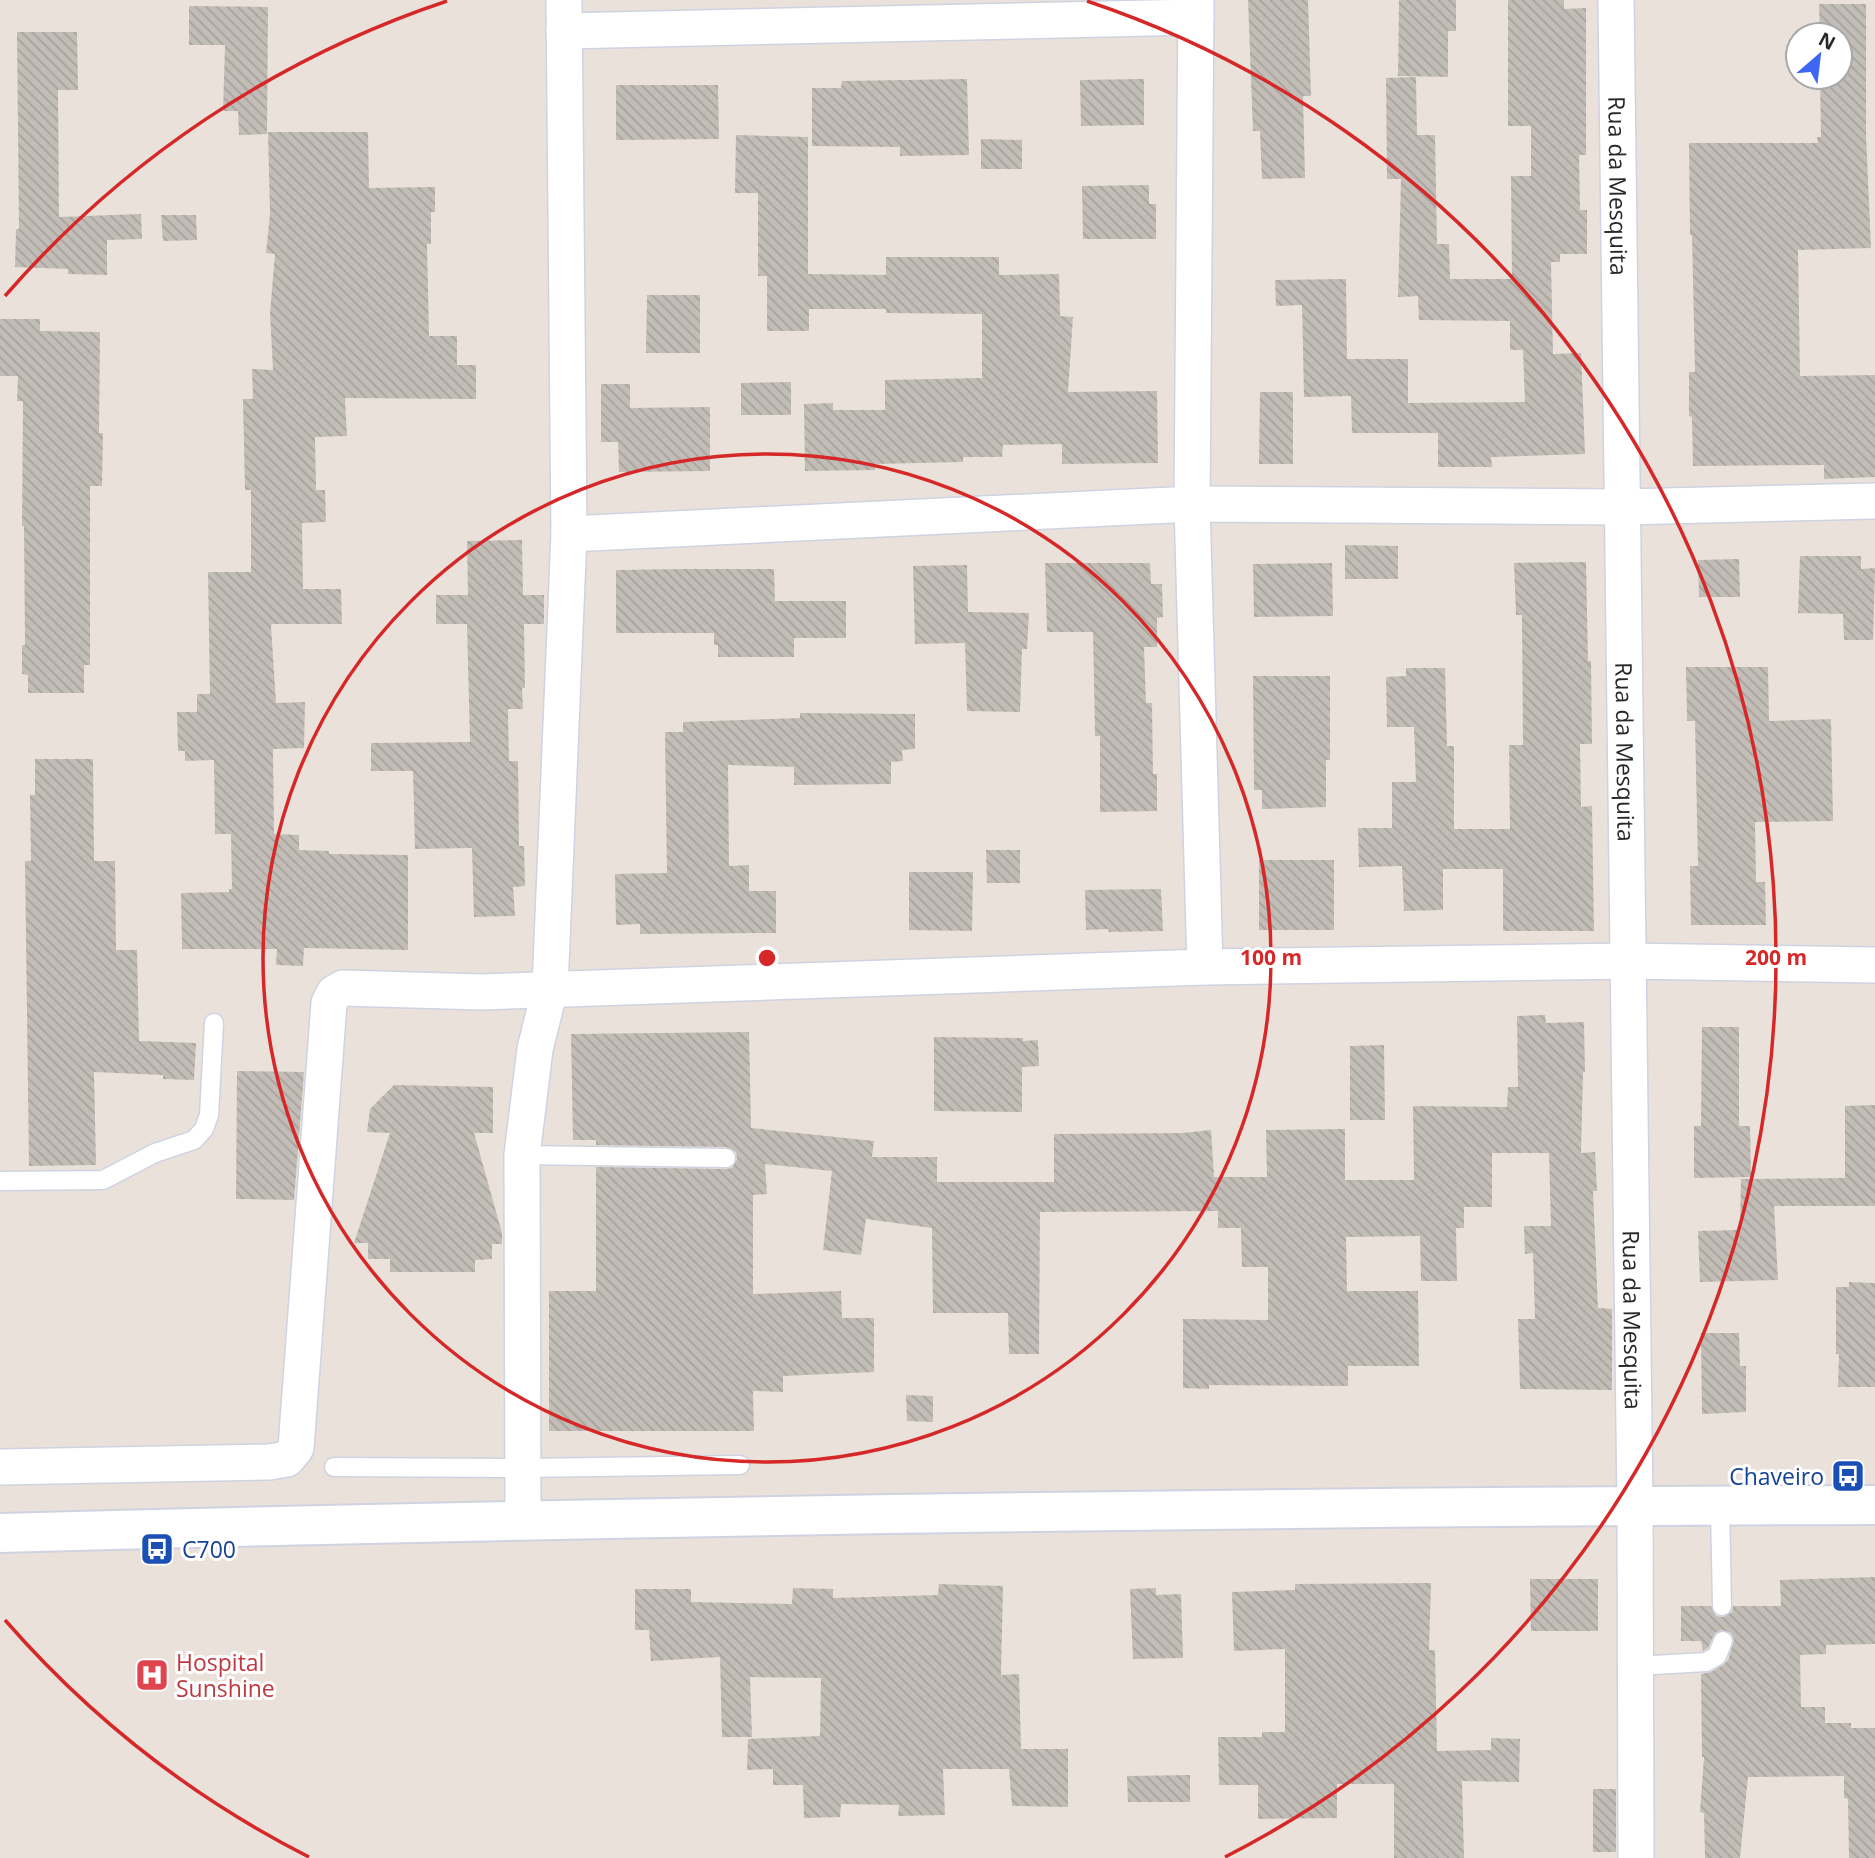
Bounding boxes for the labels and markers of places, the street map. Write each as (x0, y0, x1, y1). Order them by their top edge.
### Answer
centre of rings (755, 946, 779, 970)
bus stop icon: Chaveiro (1829, 1457, 1867, 1495)
place label: Chaveiro (1729, 1460, 1824, 1492)
bus stop icon: C700 (138, 1530, 176, 1568)
place label: C700 (182, 1533, 236, 1565)
place label: Hospital Sunshine (176, 1646, 275, 1704)
hospital icon: Hospital Sunshine (133, 1656, 171, 1694)

